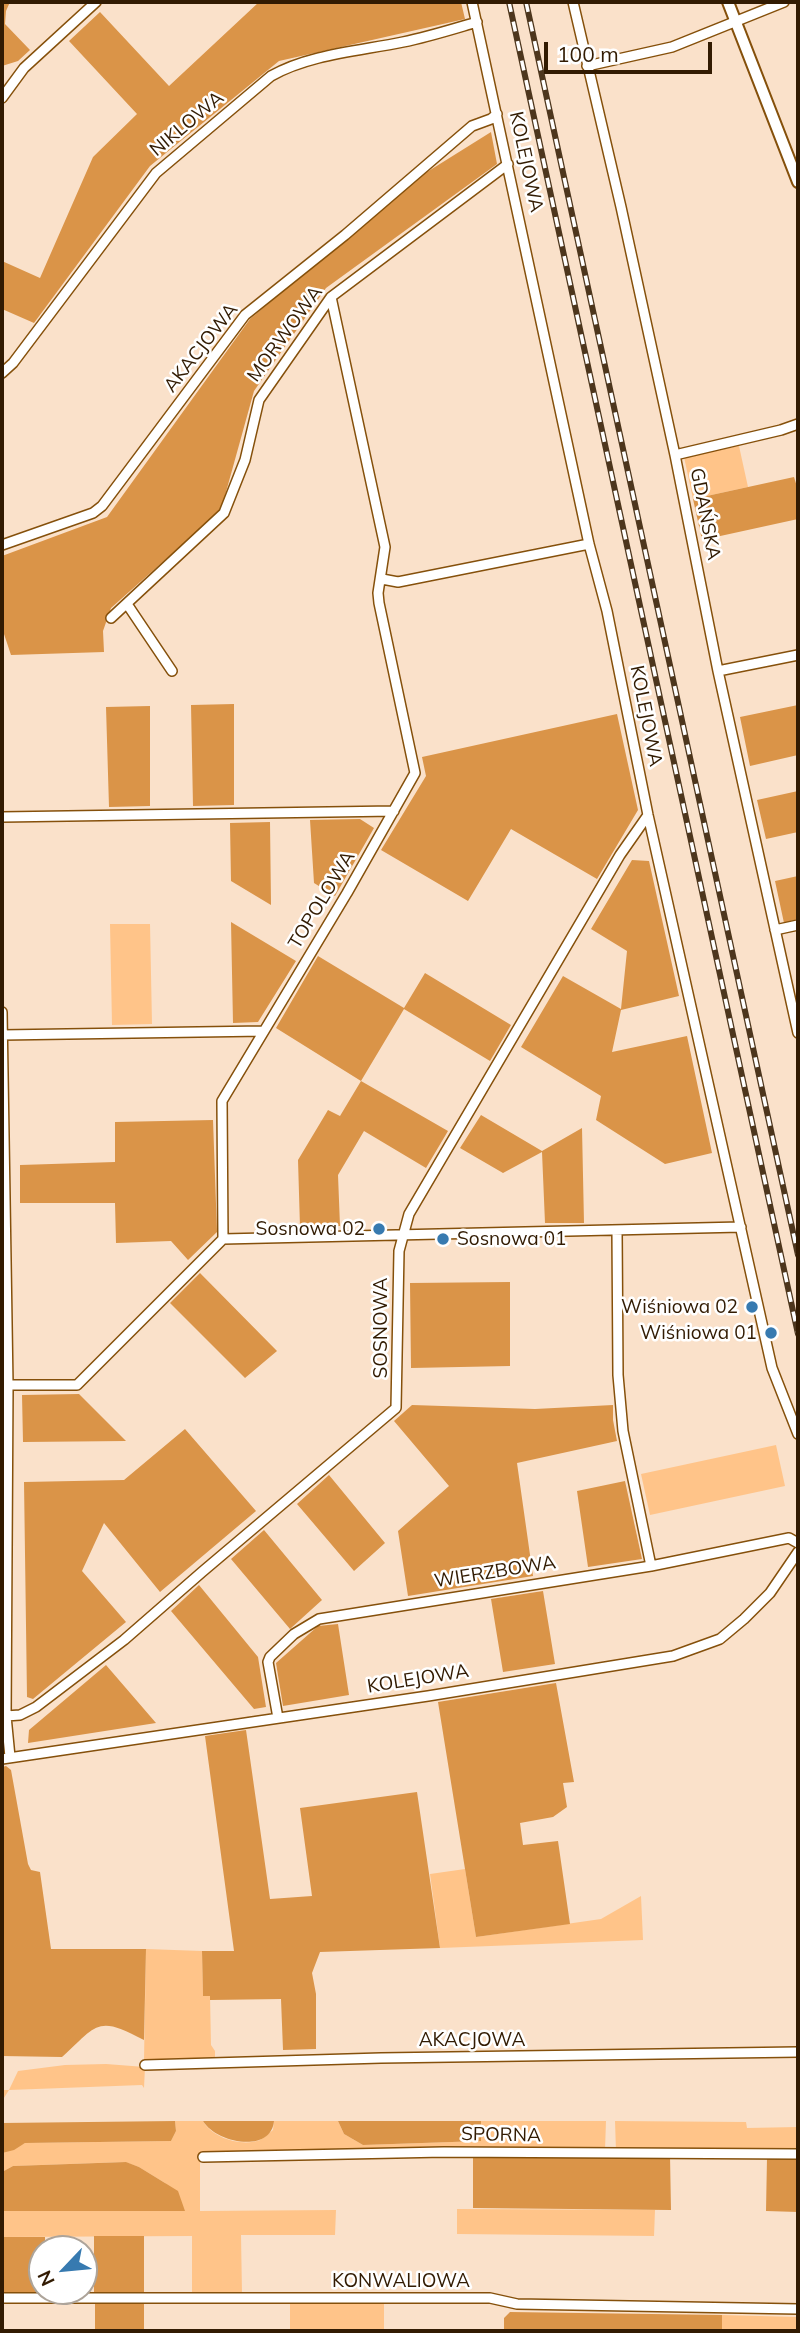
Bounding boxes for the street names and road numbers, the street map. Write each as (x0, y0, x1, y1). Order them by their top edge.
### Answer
street label: NIKLOWA (145, 87, 229, 161)
street label: KOLEJOWA (504, 110, 548, 214)
street label: MORWOWA (243, 282, 327, 386)
street label: AKACJOWA (159, 299, 243, 397)
street label: GDAŃSKA (685, 466, 725, 562)
street label: KOLEJOWA (625, 664, 667, 768)
street label: TOPOLOWA (284, 847, 360, 953)
street label: SOSNOWA (370, 1278, 392, 1378)
street label: WIERZBOWA (432, 1551, 558, 1593)
street label: KOLEJOWA (366, 1660, 470, 1698)
street label: AKACJOWA (419, 2029, 525, 2051)
street label: SPORNA (461, 2123, 541, 2147)
street label: KONWALIOWA (332, 2270, 470, 2292)

